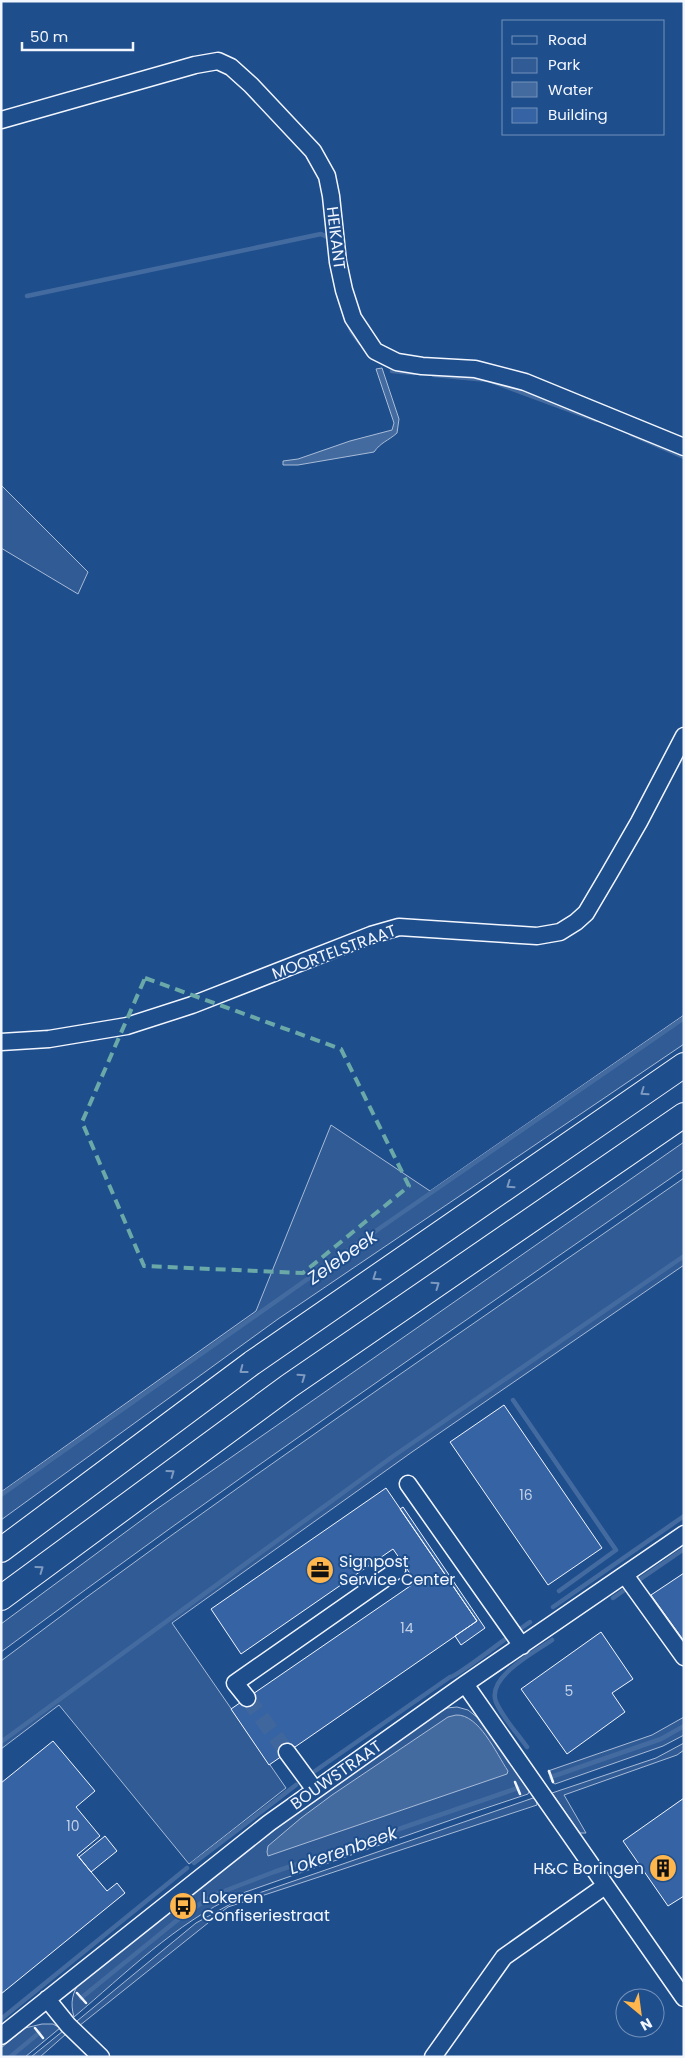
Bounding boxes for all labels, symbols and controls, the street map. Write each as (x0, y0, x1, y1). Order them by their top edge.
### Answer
scale bar (22, 20, 134, 52)
legend (502, 20, 665, 135)
text: 50 m (30, 26, 68, 47)
text: Road (548, 29, 587, 50)
text: Park (548, 54, 580, 75)
text: Water (548, 79, 594, 100)
text: Building (548, 104, 608, 125)
street label: HEIKANT (321, 205, 351, 271)
street label: MOORTELSTRAAT (269, 919, 400, 985)
one-way arrow (640, 1086, 649, 1095)
one-way arrow (506, 1179, 516, 1188)
water label: Zelebeek (301, 1223, 383, 1291)
one-way arrow (372, 1271, 382, 1280)
one-way arrow (430, 1282, 440, 1291)
one-way arrow (239, 1364, 249, 1373)
one-way arrow (296, 1374, 306, 1383)
one-way arrow (165, 1470, 175, 1479)
house number: 16 (519, 1485, 533, 1505)
place label: Signpost Service Center (339, 1550, 455, 1591)
office icon: Signpost Service Center (305, 1555, 335, 1585)
one-way arrow (35, 1566, 44, 1576)
house number: 14 (400, 1618, 414, 1638)
house number: 5 (565, 1681, 573, 1701)
street label: BOUWSTRAAT (286, 1735, 387, 1815)
house number: 10 (66, 1816, 80, 1836)
water label: Lokerenbeek (286, 1820, 401, 1880)
building icon: H&C Boringen (648, 1853, 678, 1883)
place label: H&C Boringen (533, 1857, 644, 1880)
place label: Lokeren Confiseriestraat (202, 1886, 330, 1927)
bus stop icon: Lokeren Confiseriestraat (168, 1891, 198, 1921)
north arrow (615, 1988, 665, 2038)
text: N (637, 2013, 656, 2036)

